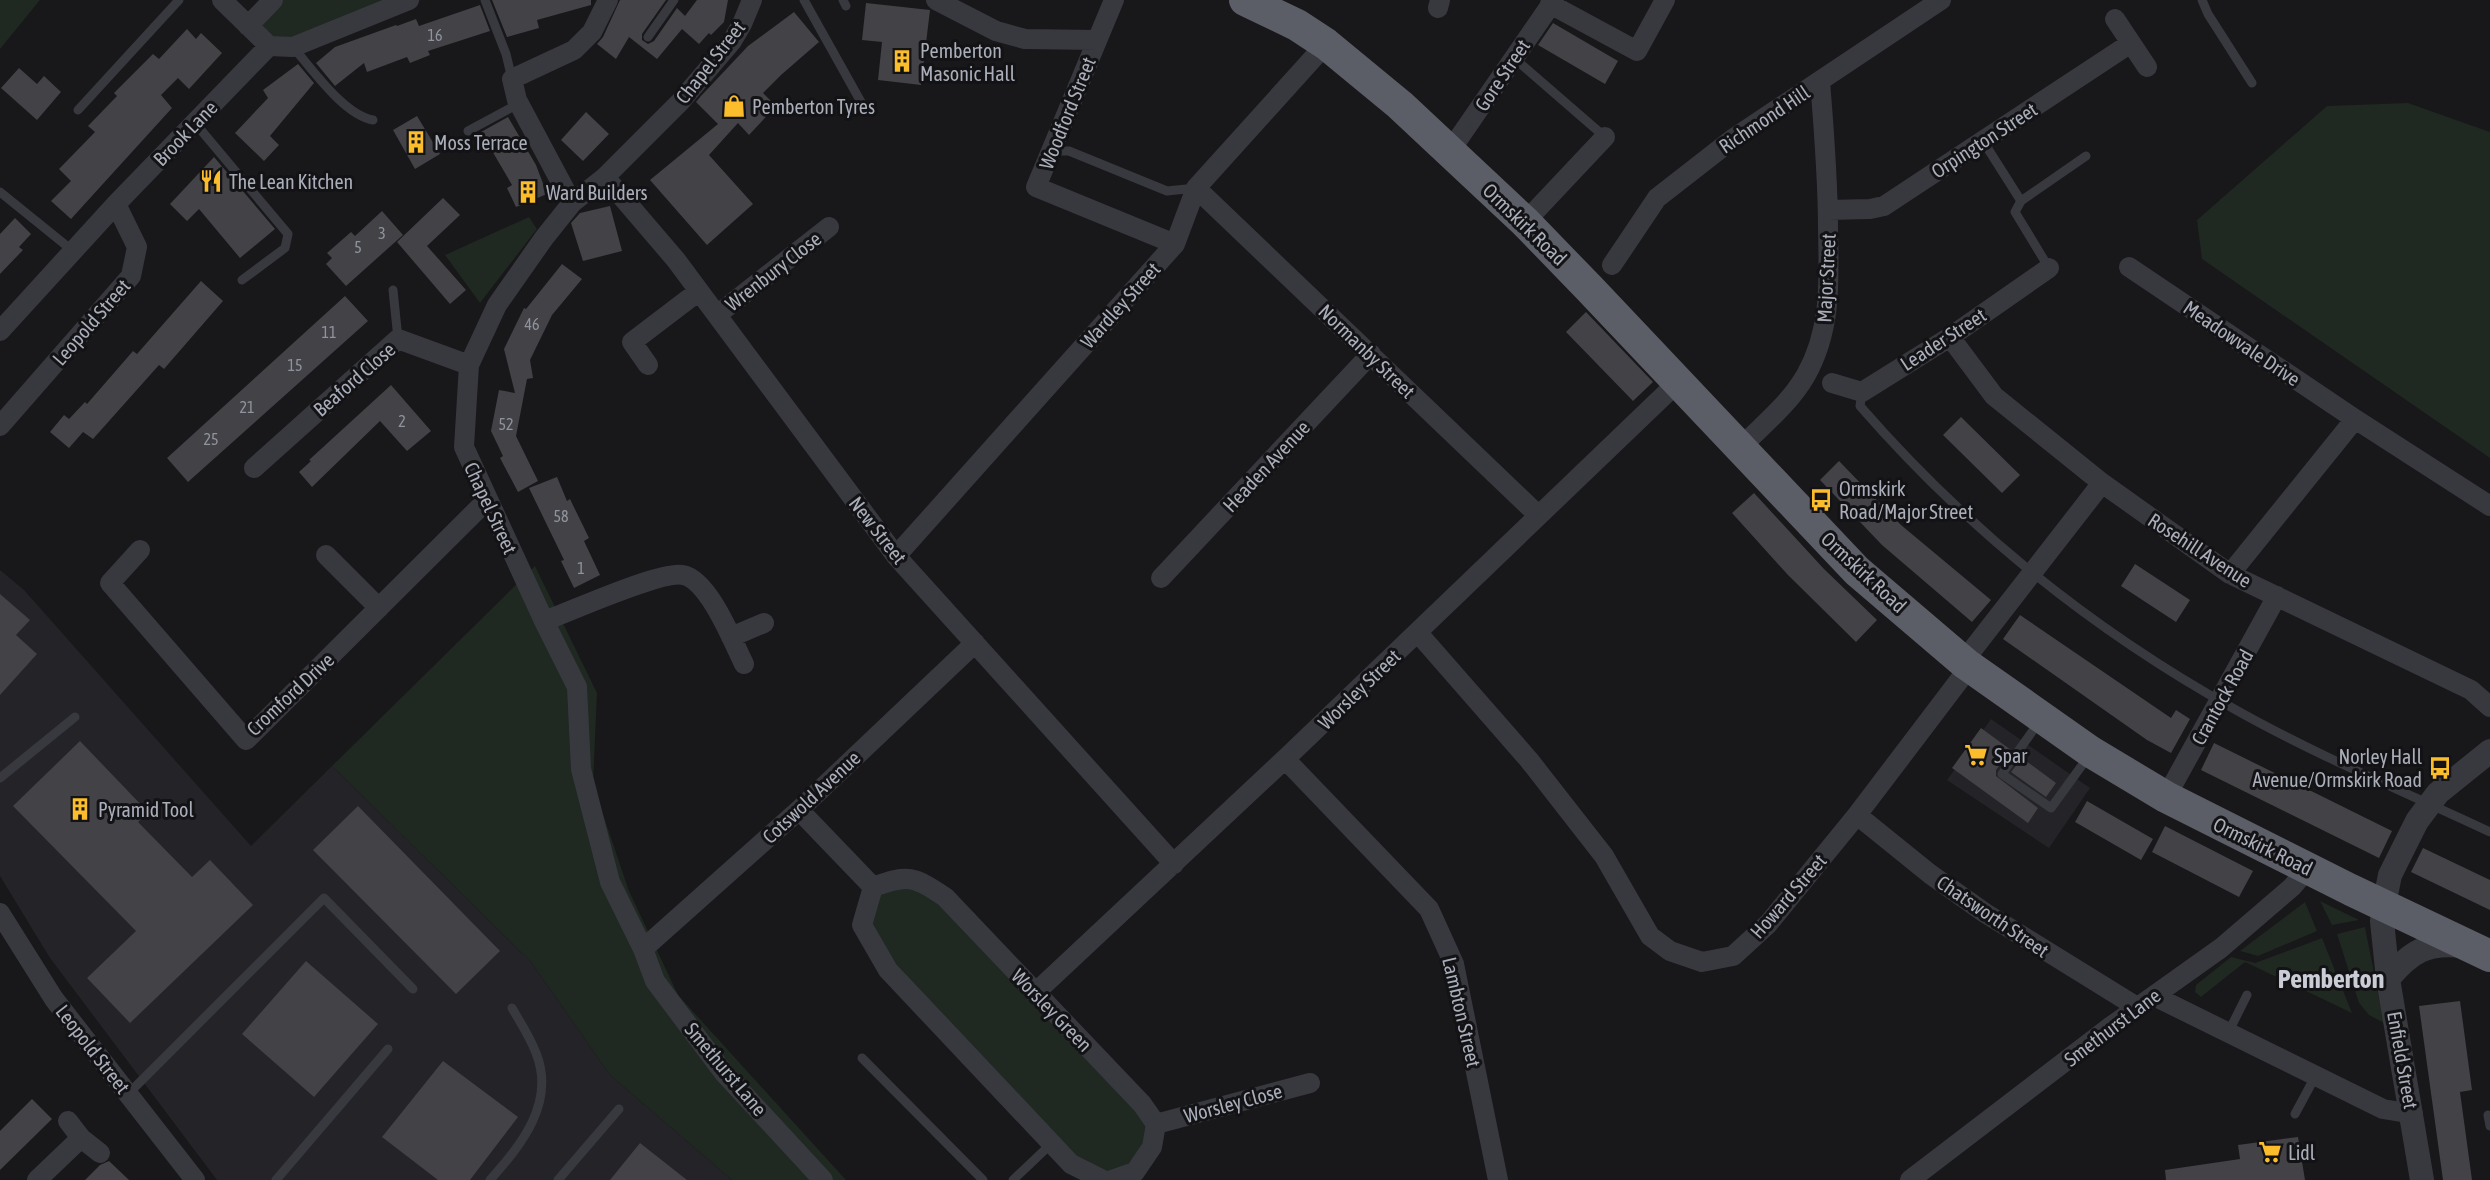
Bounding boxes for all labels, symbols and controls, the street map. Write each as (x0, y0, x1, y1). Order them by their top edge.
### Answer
street label: Chapel Street (671, 16, 750, 108)
house number: 16 (427, 26, 443, 44)
street label: Gore Street (1470, 35, 1534, 115)
place label: Pemberton Masonic Hall (920, 39, 1016, 85)
building icon: Pemberton Masonic Hall (889, 48, 915, 74)
street label: Woodford Street (1034, 53, 1100, 173)
street label: Richmond Hill (1714, 80, 1814, 158)
shop icon: Pemberton Tyres (721, 93, 747, 119)
place label: Pemberton Tyres (752, 95, 875, 118)
street label: Brook Lane (148, 96, 222, 170)
street label: Orpington Street (1927, 97, 2041, 183)
building icon: Moss Terrace (403, 129, 429, 155)
place label: Moss Terrace (434, 131, 528, 154)
restaurant icon: The Lean Kitchen (198, 168, 224, 194)
place label: The Lean Kitchen (229, 170, 353, 193)
street label: Ormskirk Road (1478, 178, 1572, 270)
building icon: Ward Builders (515, 179, 541, 205)
place label: Ward Builders (546, 181, 648, 204)
house number: 3 (378, 224, 386, 242)
street label: Wrenbury Close (721, 227, 825, 315)
street label: Major Street (1812, 233, 1840, 323)
house number: 5 (354, 238, 362, 256)
street label: Wardley Street (1076, 257, 1165, 353)
street label: Leopold Street (47, 274, 135, 370)
street label: Meadowvale Drive (2179, 296, 2305, 390)
street label: Normanby Street (1314, 299, 1420, 403)
street label: Leader Street (1896, 303, 1990, 375)
house number: 46 (524, 315, 540, 333)
house number: 11 (321, 323, 337, 341)
street label: Beaford Close (309, 337, 399, 421)
house number: 15 (287, 356, 303, 374)
house number: 21 (239, 398, 255, 416)
house number: 2 (398, 412, 406, 430)
house number: 52 (498, 415, 514, 433)
street label: Headen Avenue (1218, 416, 1314, 516)
house number: 25 (203, 430, 219, 448)
street label: Chapel Street (460, 459, 522, 558)
place label: Ormskirk Road/Major Street (1839, 477, 1973, 523)
bus stop icon: Ormskirk Road/Major Street (1808, 487, 1834, 513)
street label: New Street (845, 492, 912, 568)
house number: 58 (553, 507, 569, 525)
street label: Rosehill Avenue (2144, 508, 2256, 592)
street label: Ormskirk Road (1817, 527, 1911, 617)
house number: 1 (577, 559, 585, 577)
street label: Worsley Street (1313, 644, 1405, 734)
street label: Crantock Road (2186, 645, 2258, 749)
street label: Cromford Drive (242, 648, 338, 740)
supermarket icon: Spar (1963, 742, 1989, 768)
place label: Spar (1994, 744, 2028, 767)
place label: Norley Hall Avenue/Ormskirk Road (2252, 745, 2423, 791)
street label: Cotswold Avenue (757, 746, 865, 848)
bus stop icon: Norley Hall Avenue/Ormskirk Road (2427, 755, 2453, 781)
building icon: Pyramid Tool (67, 796, 93, 822)
place label: Pyramid Tool (98, 798, 194, 821)
street label: Ormskirk Road (2210, 812, 2316, 880)
street label: Howard Street (1745, 849, 1831, 943)
street label: Chatsworth Street (1933, 870, 2053, 962)
street label: Lambton Street (1438, 955, 1486, 1069)
street label: Worsley Green (1007, 964, 1097, 1056)
district label: Pemberton (2278, 964, 2384, 994)
street label: Smethurst Lane (2059, 983, 2165, 1071)
street label: Leopold Street (51, 1000, 135, 1098)
street label: Enfield Street (2383, 1009, 2423, 1111)
street label: Smethurst Lane (680, 1018, 772, 1120)
street label: Worsley Close (1181, 1079, 1285, 1127)
supermarket icon: Lidl (2257, 1139, 2283, 1165)
place label: Lidl (2288, 1141, 2316, 1164)

